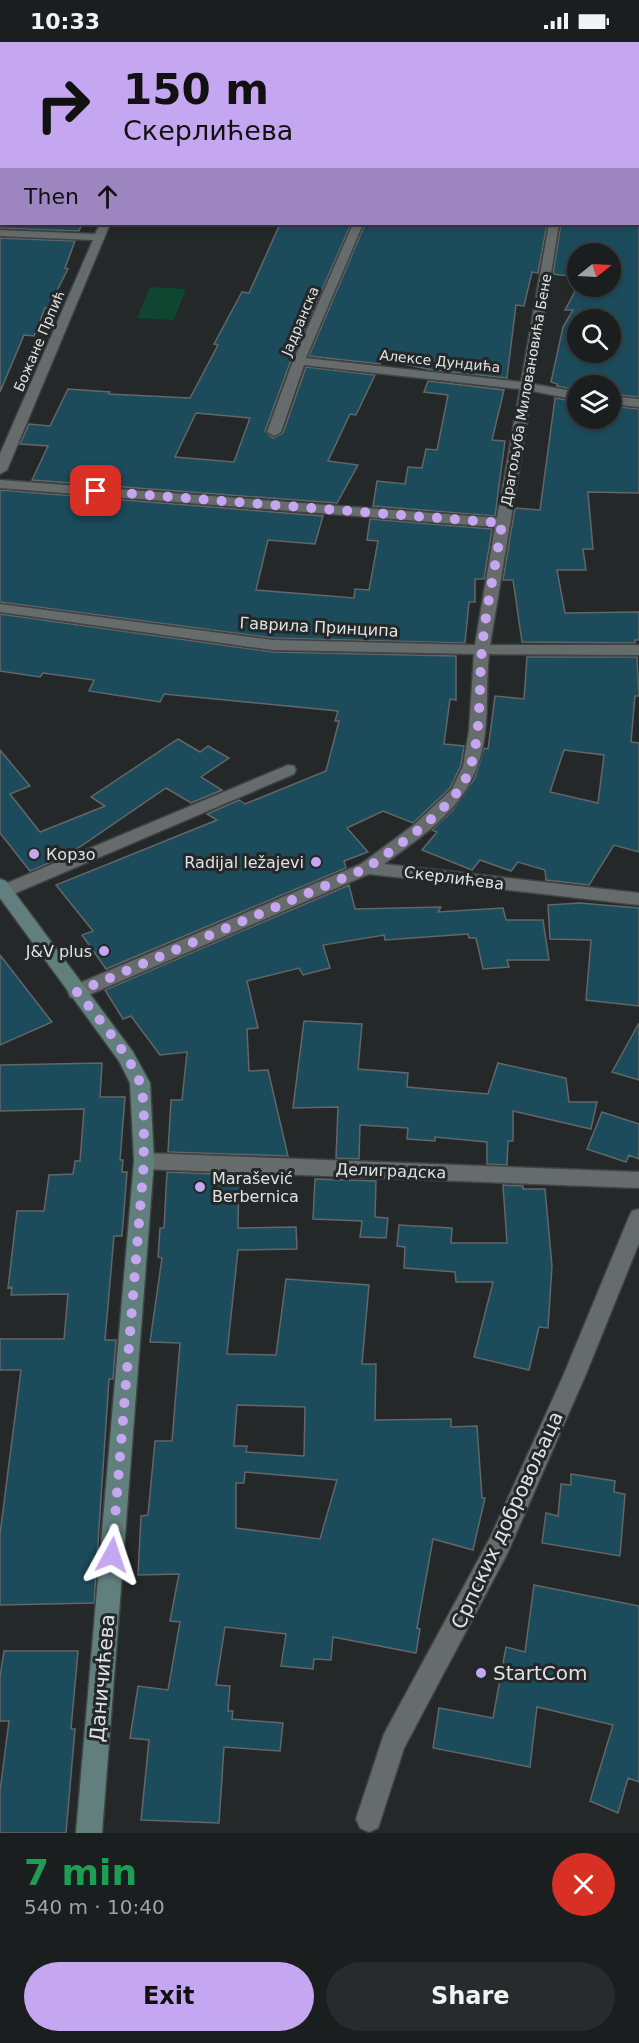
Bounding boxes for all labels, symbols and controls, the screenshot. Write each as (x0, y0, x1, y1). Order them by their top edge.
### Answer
text: 10:33 (30, 9, 100, 34)
text: 150 m (123, 65, 269, 114)
icon: right (24, 66, 102, 144)
text: Скерлићева (123, 115, 293, 146)
icon: ahead (91, 180, 124, 213)
text: Then (24, 184, 79, 209)
north arrow (567, 243, 621, 297)
map controls (567, 243, 621, 429)
street label: Драгољуба Миловановића Бене (498, 273, 554, 507)
street label: Јадранска (278, 284, 322, 359)
street label: Божане Прпић (10, 288, 68, 394)
button: search (567, 309, 621, 363)
street label: Алексе Дундића (379, 347, 501, 375)
button: layers (567, 375, 621, 429)
pin (70, 465, 121, 516)
icon: arrive (79, 474, 112, 507)
street label: Гаврила Принципа (239, 613, 399, 641)
place label: Корзо (46, 845, 96, 864)
marker: Корзо (27, 847, 41, 861)
place label: Radijal ležajevi (184, 853, 304, 872)
marker: Radijal ležajevi (309, 855, 323, 869)
street label: Скерлићева (403, 862, 505, 894)
place label: J&V plus (25, 942, 92, 961)
marker: J&V plus (97, 944, 111, 958)
street label: Делиградска (335, 1160, 447, 1182)
place label: Marašević Berbernica (212, 1169, 299, 1206)
marker: Marašević Berbernica (193, 1180, 207, 1194)
street label: Српских добровољаца (446, 1407, 568, 1633)
position arrow (80, 1523, 144, 1587)
street label: Даничићева (84, 1613, 120, 1743)
place label: StartCom (493, 1661, 588, 1685)
marker: StartCom (474, 1666, 488, 1680)
text: 7 min (24, 1852, 137, 1893)
button: close (552, 1853, 615, 1916)
text: 540 m · 10:40 (24, 1895, 165, 1919)
button: Exit (24, 1962, 314, 2031)
button: Share (326, 1962, 615, 2031)

